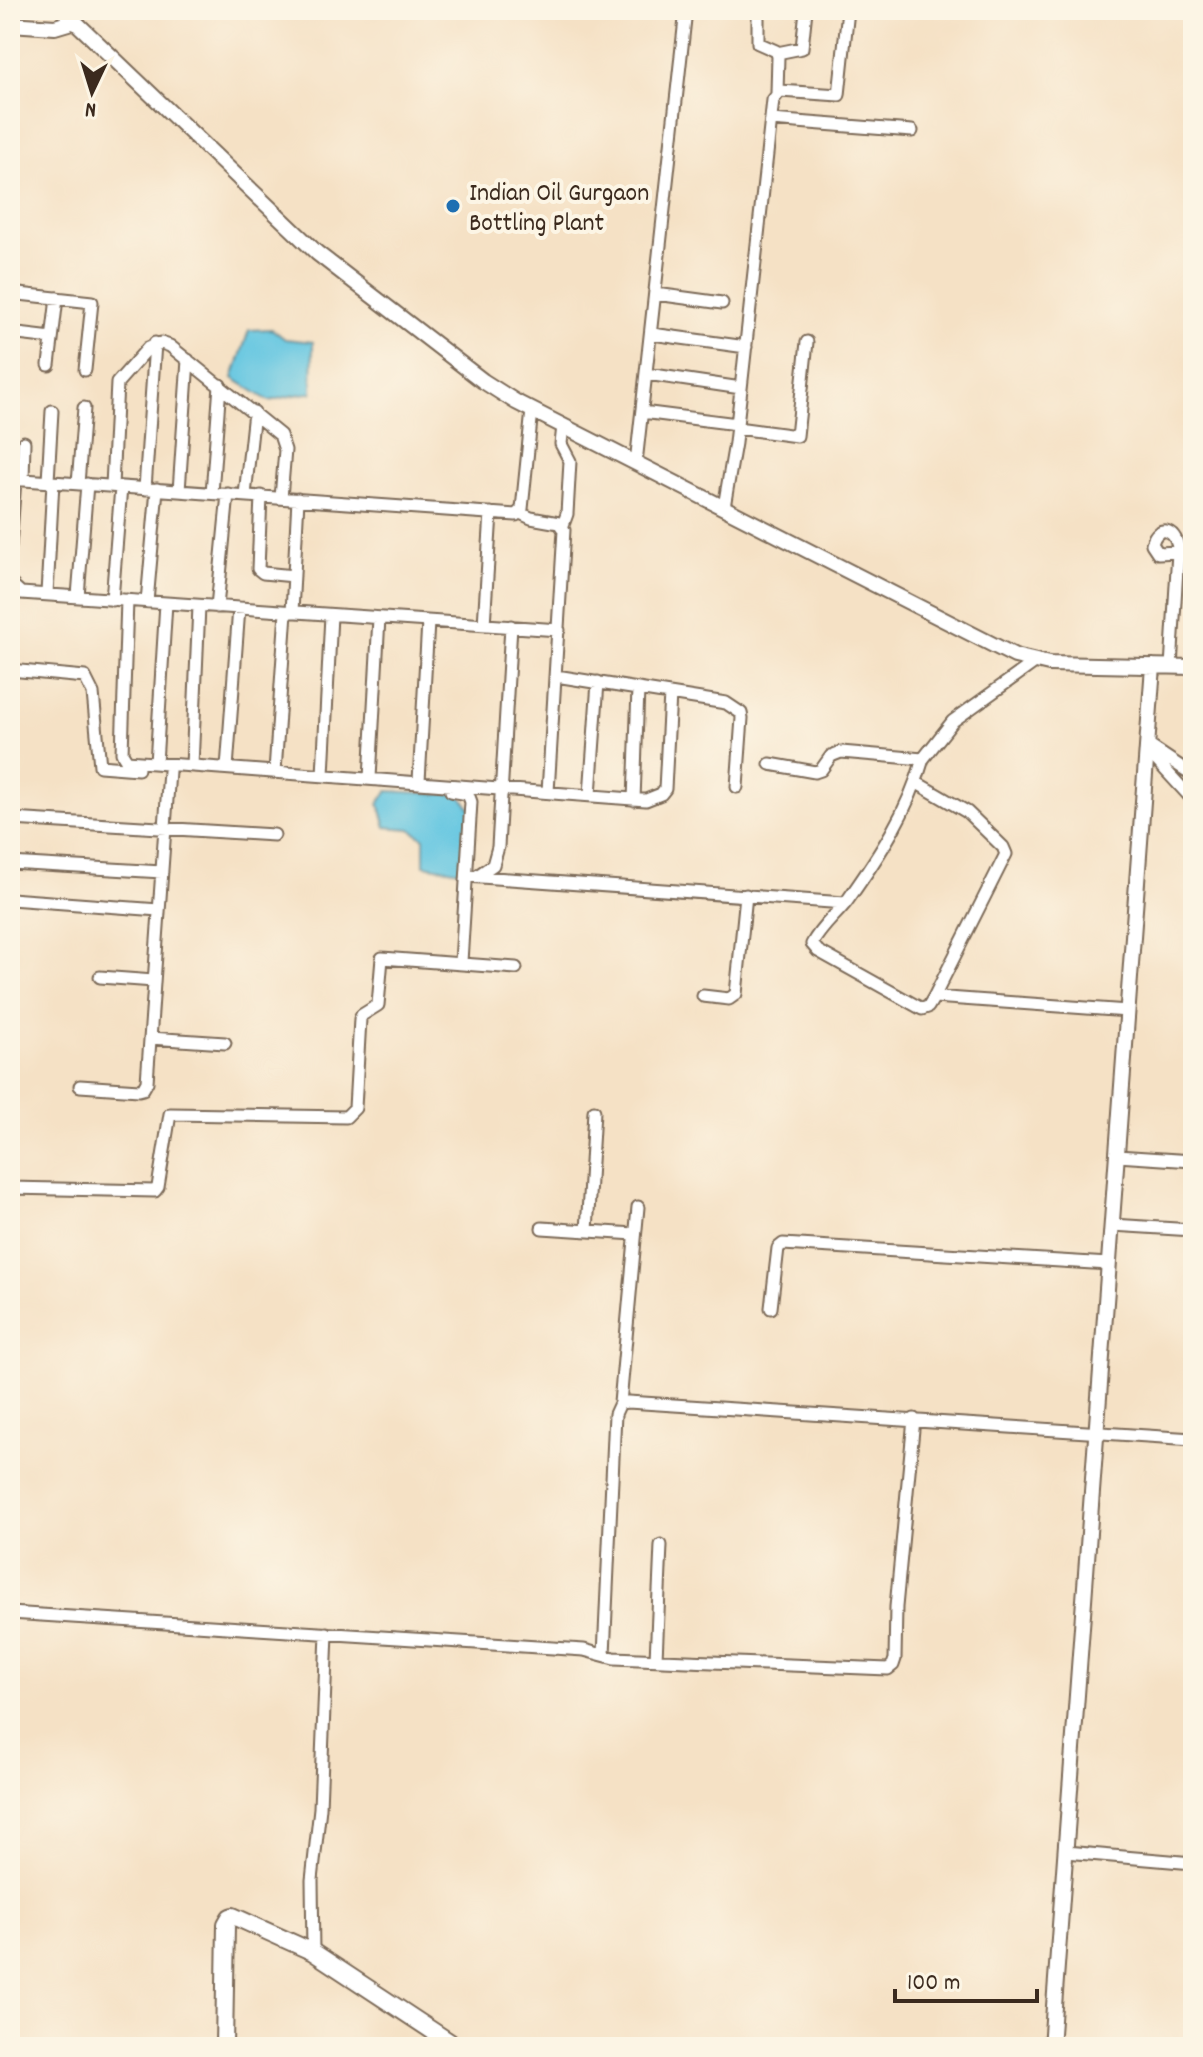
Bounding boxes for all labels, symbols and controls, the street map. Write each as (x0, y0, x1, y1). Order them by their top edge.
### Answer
north arrow (52, 52, 132, 132)
text: N (84, 93, 97, 124)
place label: Indian Oil Gurgaon Bottling Plant (469, 176, 649, 243)
marker: Indian Oil Gurgaon Bottling Plant (444, 197, 462, 215)
scale bar (895, 1953, 1037, 2003)
text: 100 m (907, 1967, 960, 2001)

